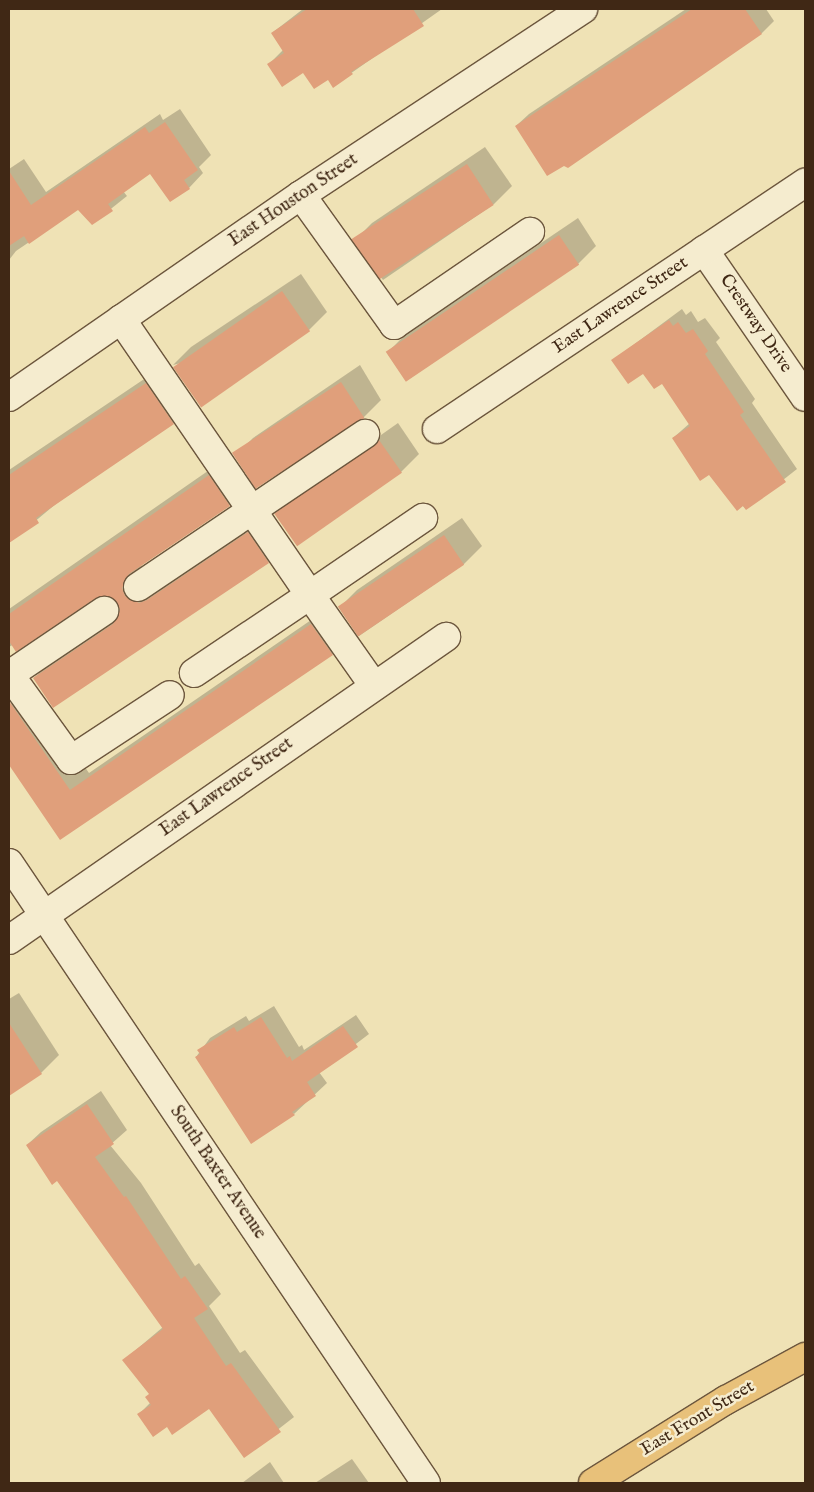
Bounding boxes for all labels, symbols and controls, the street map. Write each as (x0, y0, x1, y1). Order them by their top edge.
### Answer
street label: East Houston Street (225, 150, 363, 252)
street label: East Lawrence Street (549, 253, 693, 359)
street label: Crestway Drive (714, 271, 796, 377)
street label: East Lawrence Street (156, 734, 298, 842)
street label: South Baxter Avenue (164, 1102, 270, 1244)
street label: East Front Street (637, 1377, 759, 1461)

